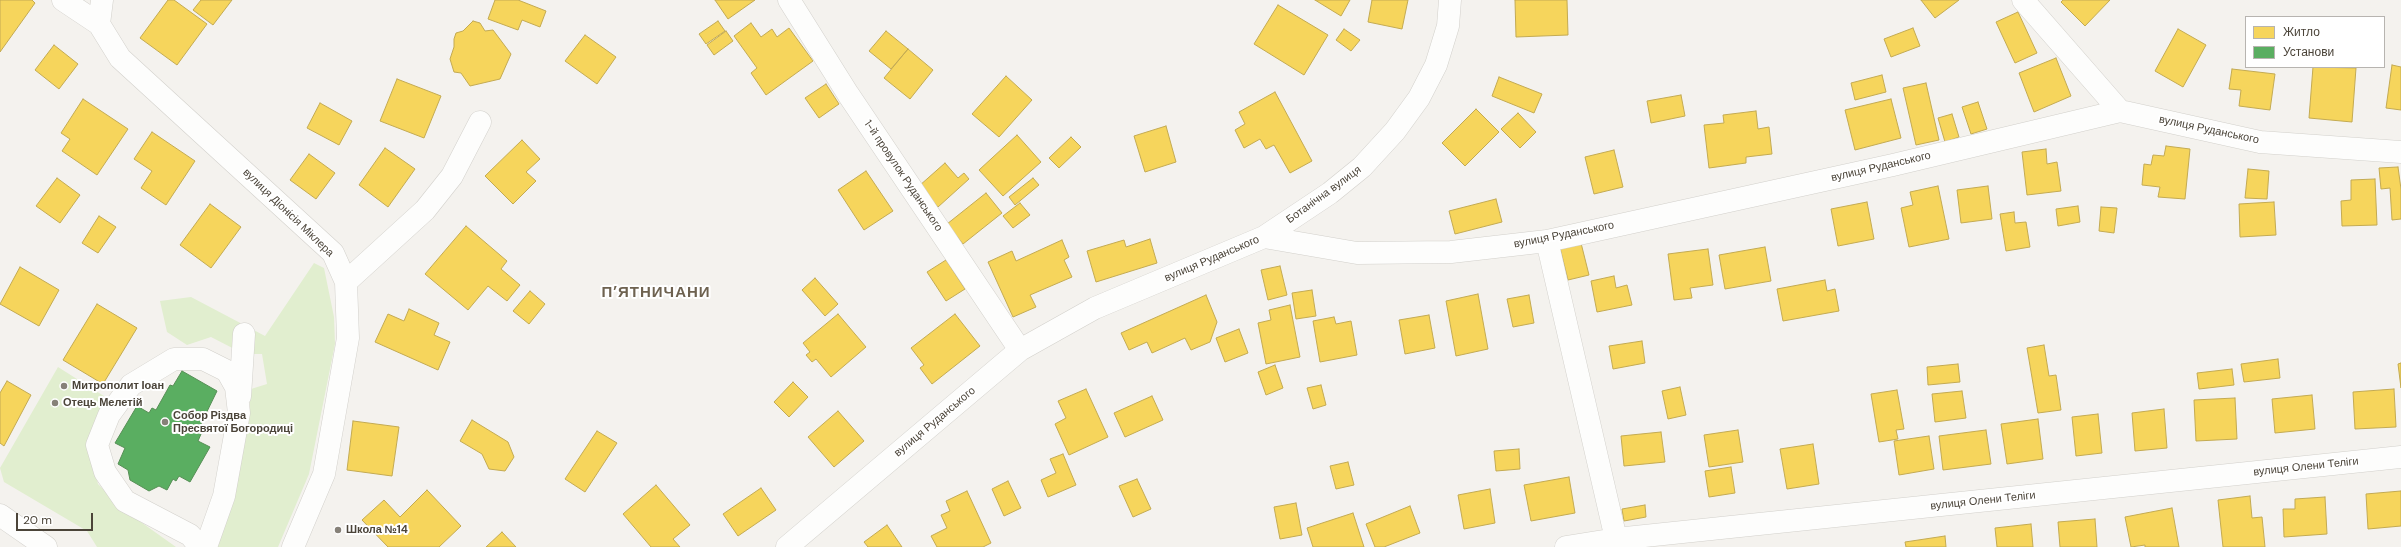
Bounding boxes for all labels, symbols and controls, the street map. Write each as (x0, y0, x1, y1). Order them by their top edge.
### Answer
legend (2245, 16, 2385, 68)
text: Житло (2283, 24, 2320, 40)
text: Установи (2283, 44, 2334, 60)
street label: вулиця Руданського (2158, 113, 2260, 147)
street label: 1-й провулок Руданського (861, 118, 945, 234)
street label: вулиця Руданського (1830, 149, 1932, 185)
street label: Ботанічна вулиця (1284, 163, 1364, 227)
street label: вулиця Діонісія Міклера (240, 166, 336, 260)
street label: вулиця Руданського (1513, 219, 1615, 251)
street label: вулиця Руданського (1163, 233, 1261, 285)
district label: П’ЯТНИЧАНИ (601, 284, 711, 302)
place label: Митрополит Іоан (72, 379, 164, 393)
marker: Митрополит Іоан (59, 381, 69, 391)
street label: вулиця Руданського (892, 384, 978, 460)
place label: Отець Мелетій (63, 396, 142, 410)
marker: Отець Мелетій (50, 398, 60, 408)
place label: Собор Різдва Пресвятої Богородиці (173, 409, 293, 435)
marker: Собор Різдва Пресвятої Богородиці (160, 417, 170, 427)
street label: вулиця Олени Теліги (2253, 455, 2359, 479)
street label: вулиця Олени Теліги (1930, 489, 2036, 513)
scale bar (18, 505, 95, 531)
text: 20 m (23, 512, 52, 528)
place label: Школа №14 (346, 523, 408, 537)
marker: Школа №14 (333, 525, 343, 535)

